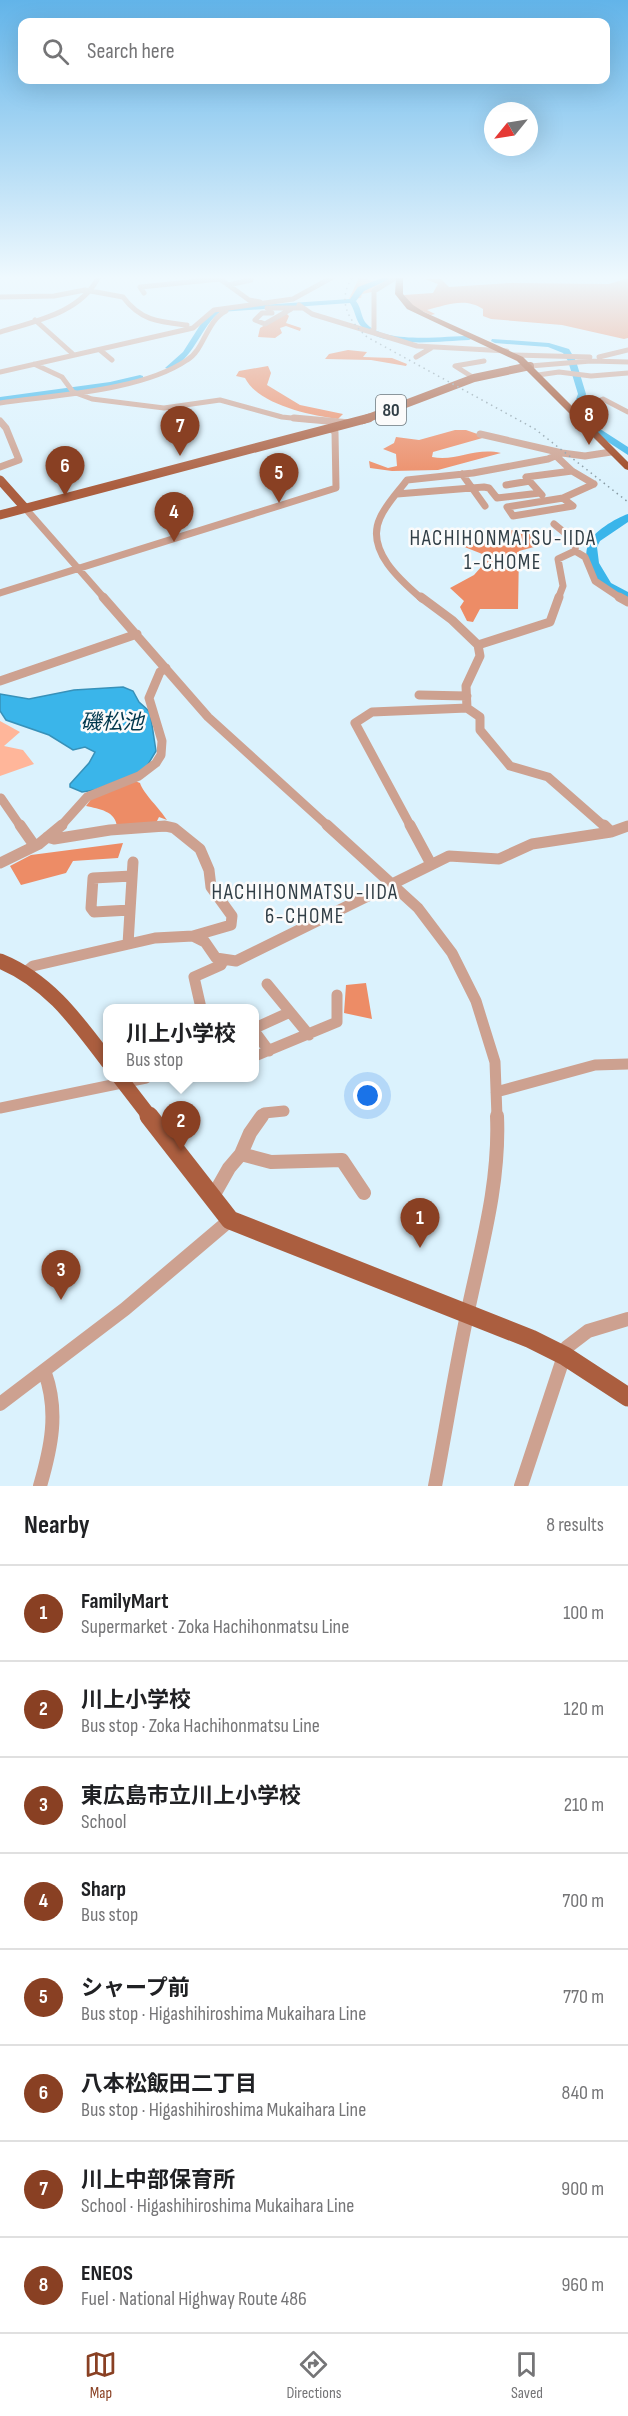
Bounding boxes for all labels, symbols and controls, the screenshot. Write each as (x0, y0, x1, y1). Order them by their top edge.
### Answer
search box (18, 18, 610, 84)
icon: search (39, 35, 72, 68)
text: Search here (87, 38, 174, 65)
north arrow (484, 102, 538, 156)
road number: 80 (376, 395, 406, 425)
pin: 8 (570, 396, 608, 445)
pin: 7 (160, 406, 200, 456)
pin: 6 (46, 446, 84, 496)
pin: 5 (260, 454, 298, 503)
pin: 4 (154, 492, 194, 542)
district label: HACHIHONMATSU-IIDA 1-CHOME (410, 526, 596, 575)
water label: 磯松池 (81, 710, 145, 735)
district label: HACHIHONMATSU-IIDA 6-CHOME (212, 880, 398, 929)
popup (103, 1004, 259, 1082)
text: 川上小学校 (126, 1021, 236, 1048)
text: Bus stop (126, 1048, 183, 1072)
your location (353, 1081, 382, 1110)
pin: 2 (162, 1102, 201, 1151)
pin: 1 (400, 1198, 440, 1248)
pin: 3 (42, 1250, 80, 1300)
text: Nearby (24, 1510, 90, 1541)
text: 8 results (546, 1513, 604, 1537)
text: FamilyMart (81, 1588, 168, 1615)
text: 1 (40, 1601, 47, 1625)
text: 100 m (563, 1601, 604, 1625)
text: Supermarket · Zoka Hachihonmatsu Line (81, 1615, 349, 1639)
text: 川上小学校 (81, 1687, 191, 1714)
text: 2 (39, 1697, 48, 1721)
text: 120 m (564, 1697, 604, 1721)
text: Bus stop · Zoka Hachihonmatsu Line (81, 1714, 320, 1738)
text: 東広島市立川上小学校 (81, 1783, 301, 1810)
text: 3 (39, 1793, 48, 1817)
text: 210 m (564, 1793, 604, 1817)
text: School (81, 1810, 126, 1834)
text: Sharp (81, 1876, 126, 1903)
text: 4 (39, 1889, 48, 1913)
text: 700 m (562, 1889, 604, 1913)
text: Bus stop (81, 1903, 138, 1927)
text: シャープ前 (81, 1975, 190, 2002)
text: 5 (39, 1985, 48, 2009)
text: 770 m (563, 1985, 604, 2009)
text: Bus stop · Higashihiroshima Mukaihara Line (81, 2002, 366, 2026)
text: 八本松飯田二丁目 (81, 2071, 257, 2098)
text: 6 (39, 2081, 48, 2105)
text: 840 m (562, 2081, 604, 2105)
text: Bus stop · Higashihiroshima Mukaihara Line (81, 2098, 366, 2122)
text: 川上中部保育所 (81, 2167, 235, 2194)
text: 7 (39, 2177, 48, 2201)
text: 900 m (561, 2177, 604, 2201)
text: School · Higashihiroshima Mukaihara Line (81, 2194, 354, 2218)
text: ENEOS (81, 2260, 133, 2287)
text: 8 (39, 2273, 48, 2297)
text: 960 m (561, 2273, 604, 2297)
text: Fuel · National Highway Route 486 (81, 2287, 307, 2311)
tab: Map (84, 2348, 117, 2403)
tab: Directions (286, 2348, 341, 2403)
tab: Saved (510, 2348, 543, 2403)

